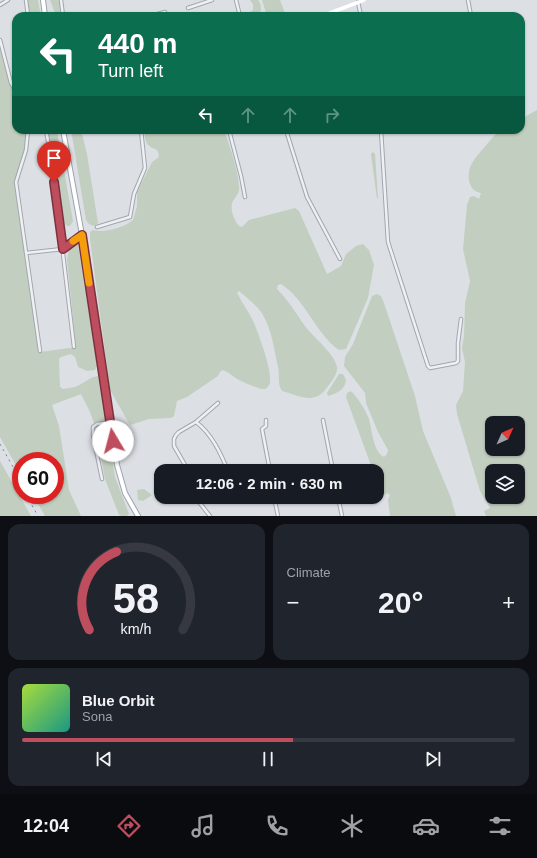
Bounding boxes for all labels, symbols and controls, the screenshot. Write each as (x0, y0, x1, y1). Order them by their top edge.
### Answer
icon: left (32, 28, 84, 80)
text: 440 m (98, 28, 177, 59)
text: Turn left (98, 61, 163, 81)
icon: left (195, 104, 217, 126)
icon: ahead (237, 104, 259, 126)
icon: ahead (279, 104, 301, 126)
icon: right (321, 104, 343, 126)
pin (37, 141, 71, 182)
icon: arrive (43, 147, 65, 169)
north arrow (485, 416, 525, 456)
map controls (485, 416, 525, 504)
position arrow (92, 420, 134, 462)
speed limit sign: 60 (12, 452, 64, 504)
button: layers (485, 464, 525, 504)
text: 12:06 · 2 min · 630 m (196, 475, 342, 492)
text: Climate (287, 565, 331, 580)
text: 58 (113, 575, 159, 622)
text: 20° (378, 586, 423, 619)
text: − (287, 590, 299, 615)
text: + (502, 590, 515, 615)
text: km/h (121, 621, 152, 637)
text: Blue Orbit (82, 692, 155, 709)
text: Sona (82, 709, 112, 724)
icon: previous (93, 748, 115, 770)
icon: pause (257, 748, 279, 770)
icon: next (422, 748, 444, 770)
icon: directions (115, 812, 143, 840)
icon: music (189, 812, 217, 840)
icon: phone (263, 812, 291, 840)
icon: climate (338, 812, 366, 840)
icon: car (412, 812, 440, 840)
icon: filters (486, 812, 514, 840)
text: 12:04 (23, 816, 69, 836)

